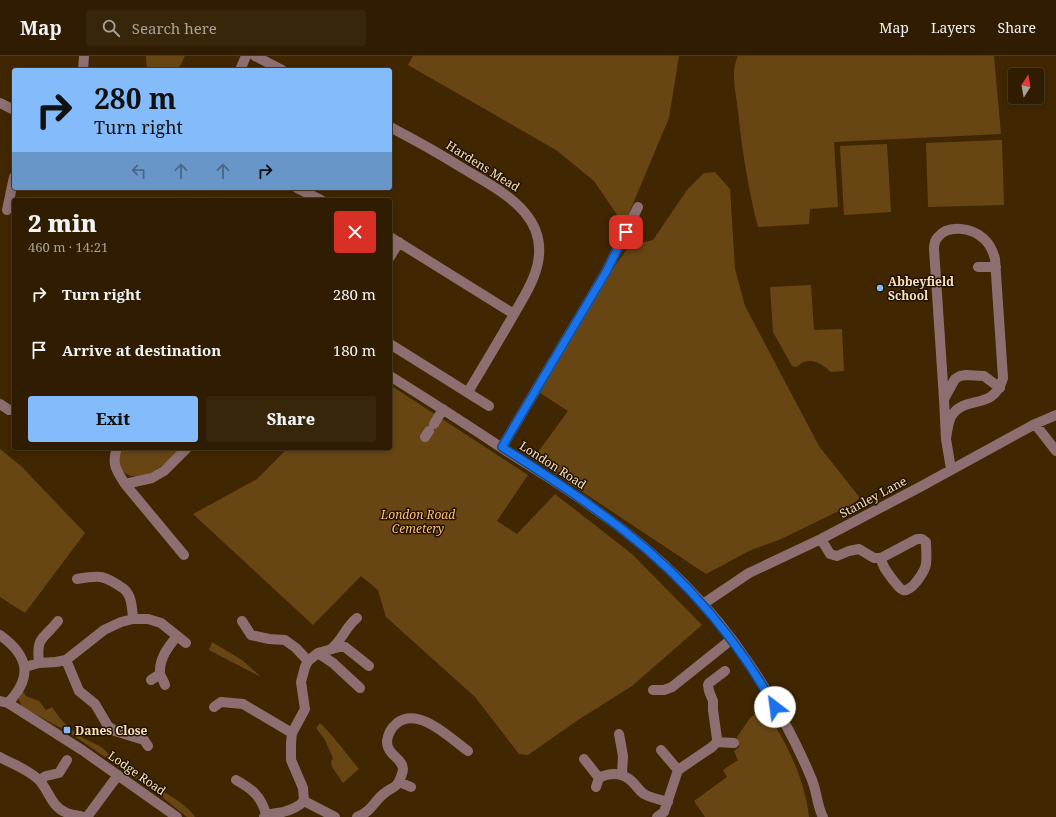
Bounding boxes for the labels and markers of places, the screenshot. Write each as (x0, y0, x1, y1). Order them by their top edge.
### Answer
pin (609, 215, 643, 249)
place label: Abbeyfield School (888, 273, 954, 304)
marker: Abbeyfield School (875, 283, 885, 293)
place label: Danes Close (75, 722, 148, 739)
marker: Danes Close (62, 725, 72, 735)

